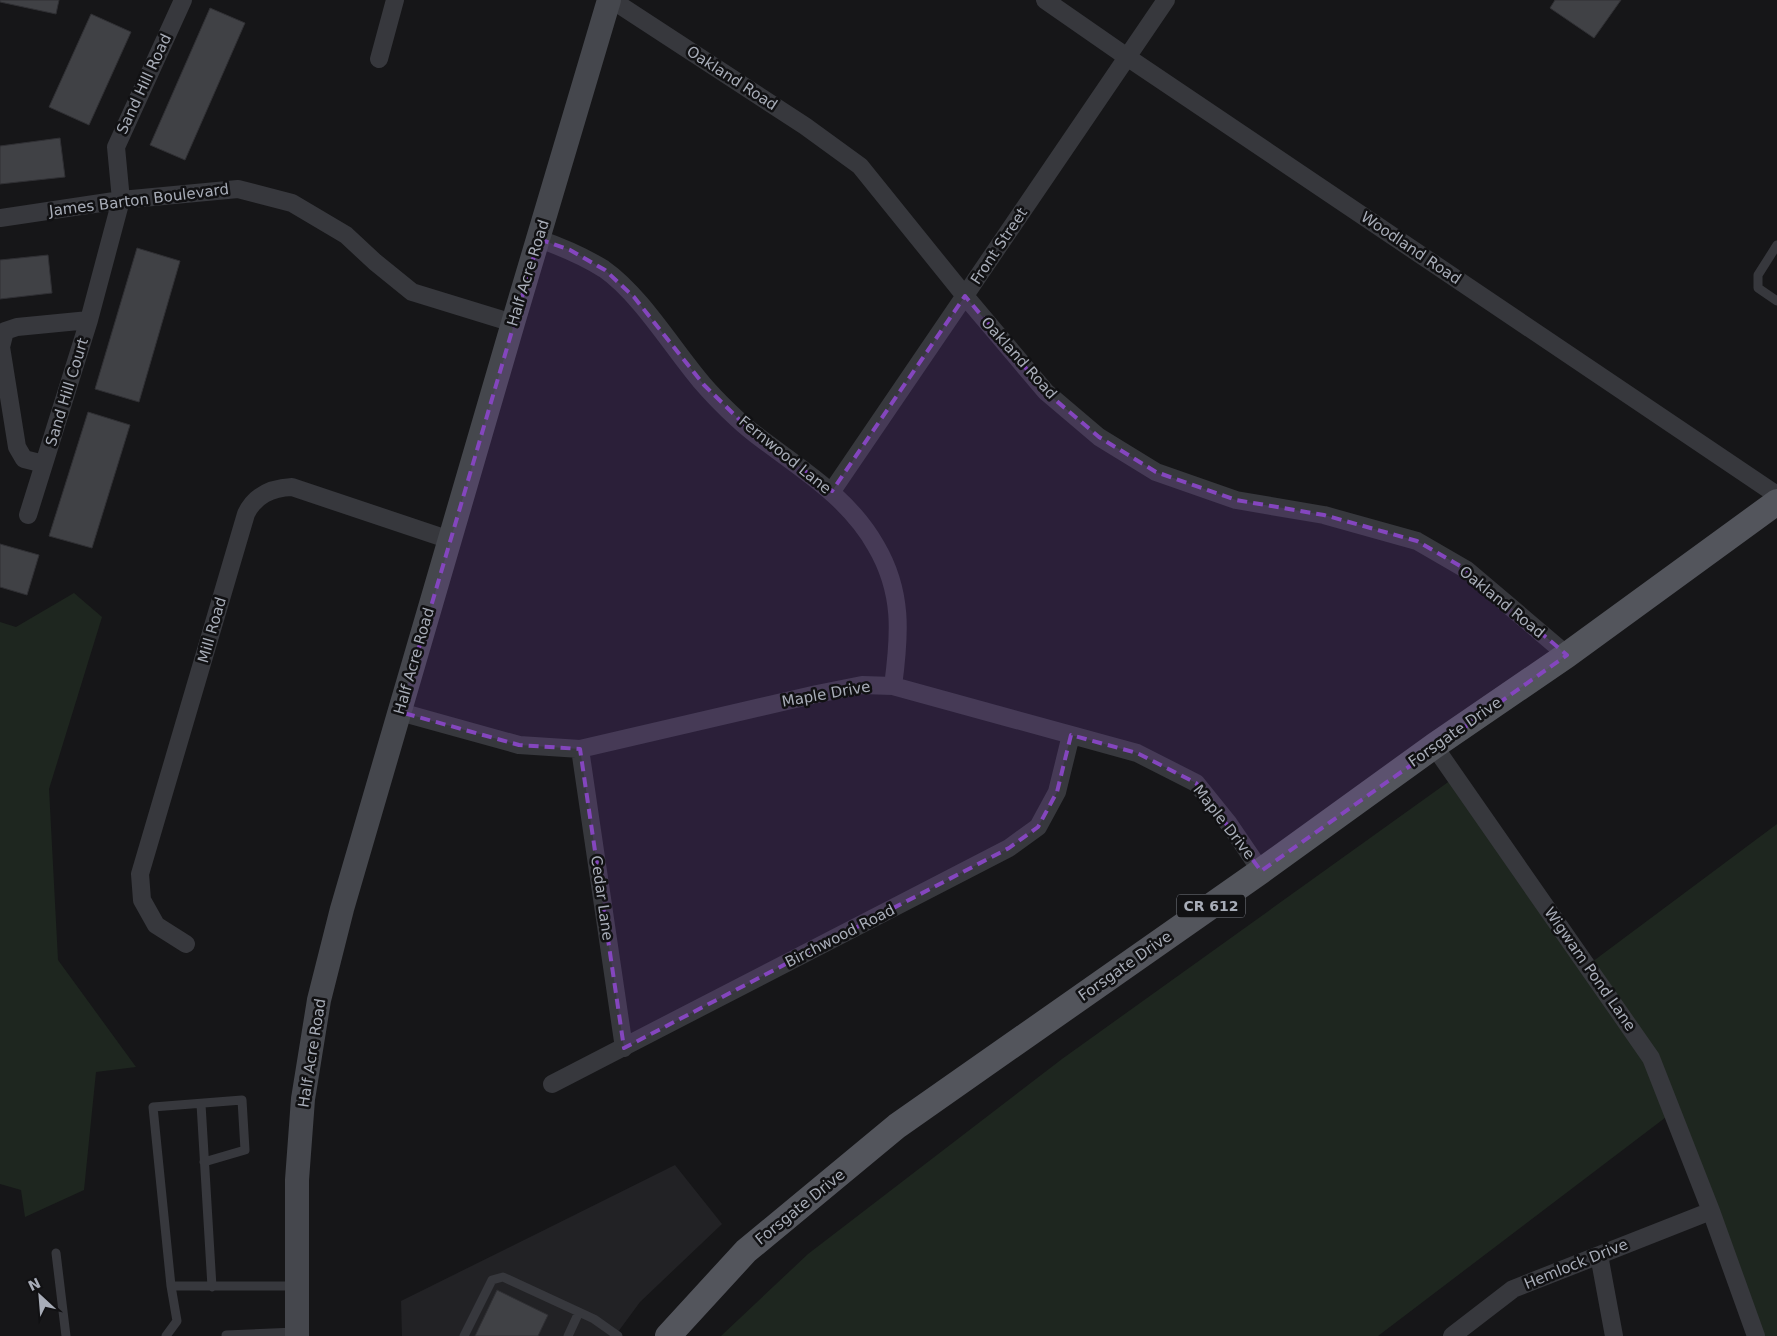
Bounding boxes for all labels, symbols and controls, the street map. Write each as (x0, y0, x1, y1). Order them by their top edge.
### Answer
street label: Sand Hill Road (113, 31, 175, 137)
street label: Oakland Road (683, 42, 781, 114)
street label: James Barton Boulevard (47, 180, 230, 220)
street label: Front Street (967, 204, 1031, 288)
street label: Woodland Road (1358, 208, 1464, 288)
street label: Half Acre Road (503, 218, 553, 328)
street label: Oakland Road (977, 313, 1061, 403)
street label: Sand Hill Court (42, 336, 92, 448)
street label: Fernwood Lane (735, 412, 835, 498)
street label: Oakland Road (1456, 562, 1548, 642)
street label: Mill Road (194, 595, 230, 665)
street label: Half Acre Road (390, 605, 438, 717)
street label: Maple Drive (780, 677, 872, 711)
street label: Forsgate Drive (1405, 693, 1505, 771)
street label: Maple Drive (1189, 781, 1259, 863)
street label: Cedar Lane (587, 854, 617, 942)
road number: CR 612 (1177, 894, 1245, 918)
street label: Birchwood Road (782, 901, 898, 971)
street label: Wigwam Pond Lane (1541, 904, 1639, 1034)
street label: Forsgate Drive (1075, 927, 1175, 1005)
street label: Half Acre Road (294, 997, 330, 1109)
street label: Forsgate Drive (752, 1165, 848, 1249)
street label: Hemlock Drive (1522, 1235, 1630, 1293)
north arrow (15, 1271, 65, 1321)
text: N (26, 1275, 43, 1294)

